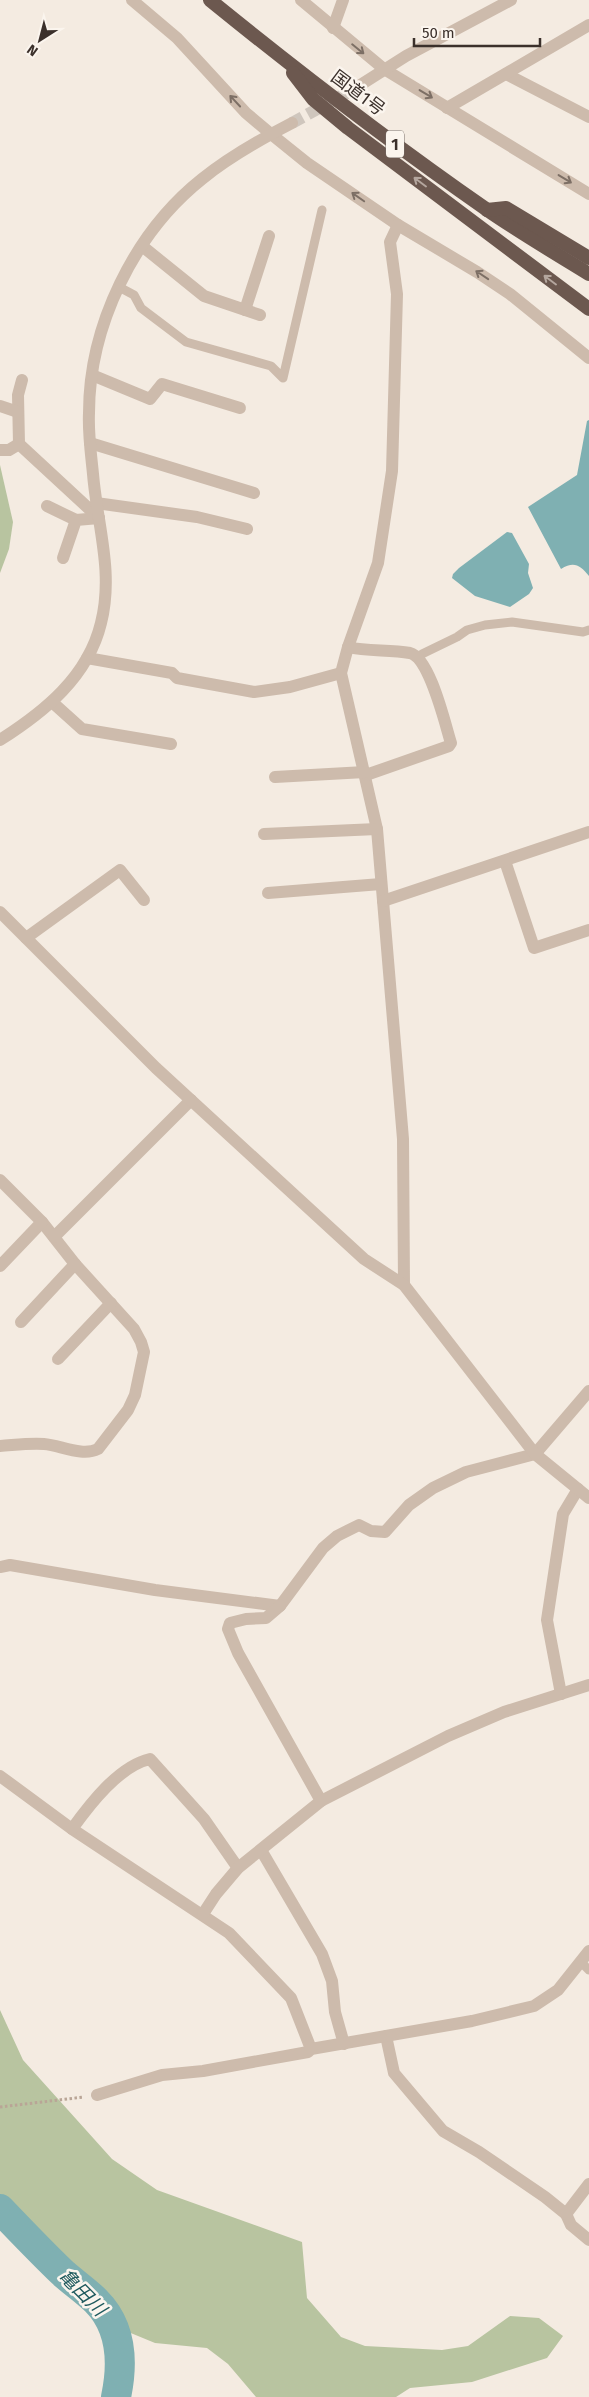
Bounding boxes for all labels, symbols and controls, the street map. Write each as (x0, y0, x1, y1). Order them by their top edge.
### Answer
north arrow (15, 15, 65, 65)
scale bar (414, 15, 540, 47)
text: 50 m (422, 24, 455, 42)
text: N (24, 41, 41, 60)
one-way arrow (352, 43, 365, 54)
street label: 国道1号 (327, 66, 389, 120)
one-way arrow (418, 90, 432, 100)
one-way arrow (229, 95, 241, 107)
road number: 1 (386, 130, 404, 158)
one-way arrow (557, 174, 571, 184)
one-way arrow (413, 177, 427, 187)
one-way arrow (351, 192, 365, 202)
one-way arrow (475, 270, 489, 280)
one-way arrow (544, 274, 557, 285)
water label: 亀田川 (54, 2264, 112, 2322)

